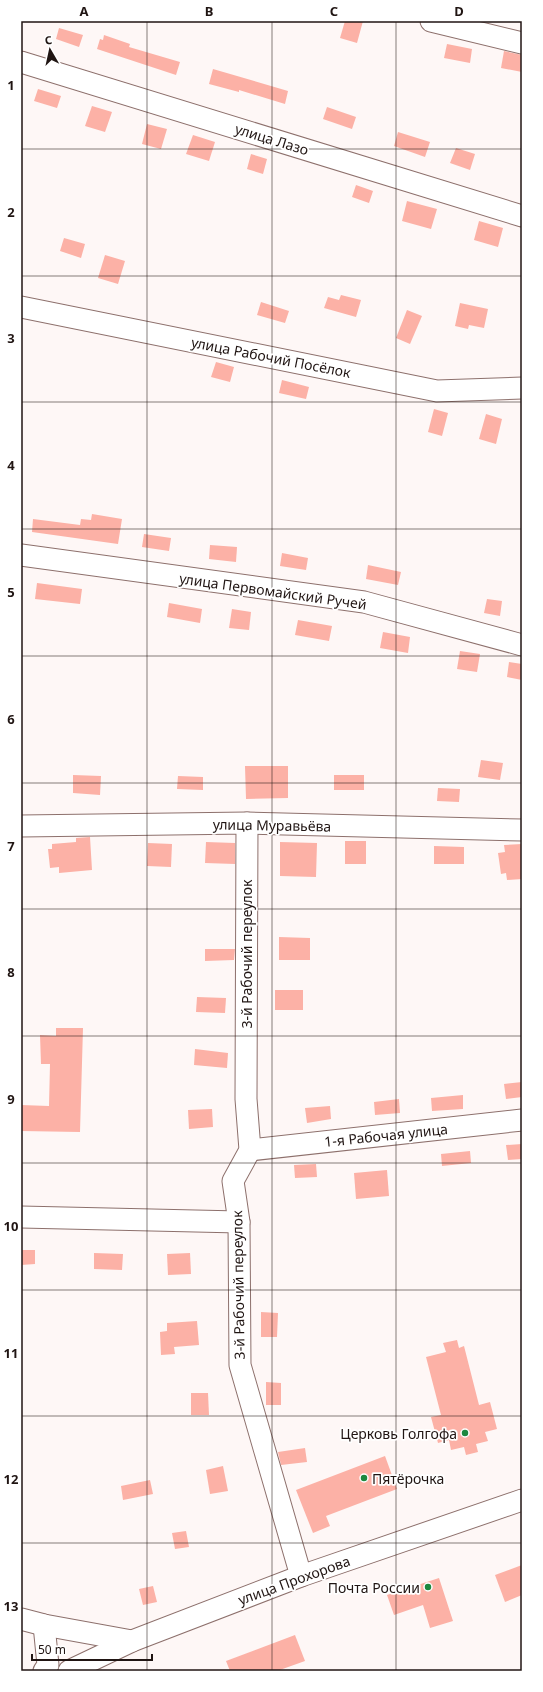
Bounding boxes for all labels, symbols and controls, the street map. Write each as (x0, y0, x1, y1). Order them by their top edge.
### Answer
text: A (80, 2, 89, 20)
text: B (205, 2, 213, 20)
text: C (330, 2, 338, 20)
text: D (454, 2, 464, 20)
north arrow (30, 30, 70, 70)
text: С (44, 32, 53, 48)
text: 1 (7, 76, 15, 94)
street label: улица Лазо (233, 119, 311, 159)
text: 2 (7, 203, 15, 221)
text: 3 (7, 329, 15, 347)
street label: улица Рабочий Посёлок (190, 332, 353, 382)
text: 4 (7, 456, 15, 474)
street label: улица Первомайский Ручей (178, 568, 368, 614)
text: 5 (7, 583, 15, 601)
text: 6 (7, 710, 15, 728)
street label: улица Муравьёва (213, 814, 331, 836)
text: 7 (7, 837, 15, 855)
street label: 3-й Рабочий переулок (237, 879, 256, 1028)
text: 8 (7, 963, 15, 981)
text: 9 (7, 1090, 15, 1108)
street label: 1-я Рабочая улица (323, 1119, 449, 1151)
street label: 3-й Рабочий переулок (227, 1210, 249, 1360)
text: 10 (4, 1217, 18, 1235)
text: 11 (4, 1344, 18, 1362)
place label: Церковь Голгофа (340, 1424, 457, 1443)
marker: Церковь Голгофа (460, 1428, 470, 1438)
place label: Пятёрочка (372, 1469, 444, 1488)
text: 12 (4, 1470, 18, 1488)
marker: Пятёрочка (359, 1473, 369, 1483)
street label: улица Прохорова (235, 1551, 353, 1609)
place label: Почта России (328, 1578, 420, 1597)
marker: Почта России (423, 1582, 433, 1592)
text: 13 (4, 1597, 18, 1615)
scale bar (32, 1636, 152, 1662)
text: 50 m (38, 1641, 66, 1658)

